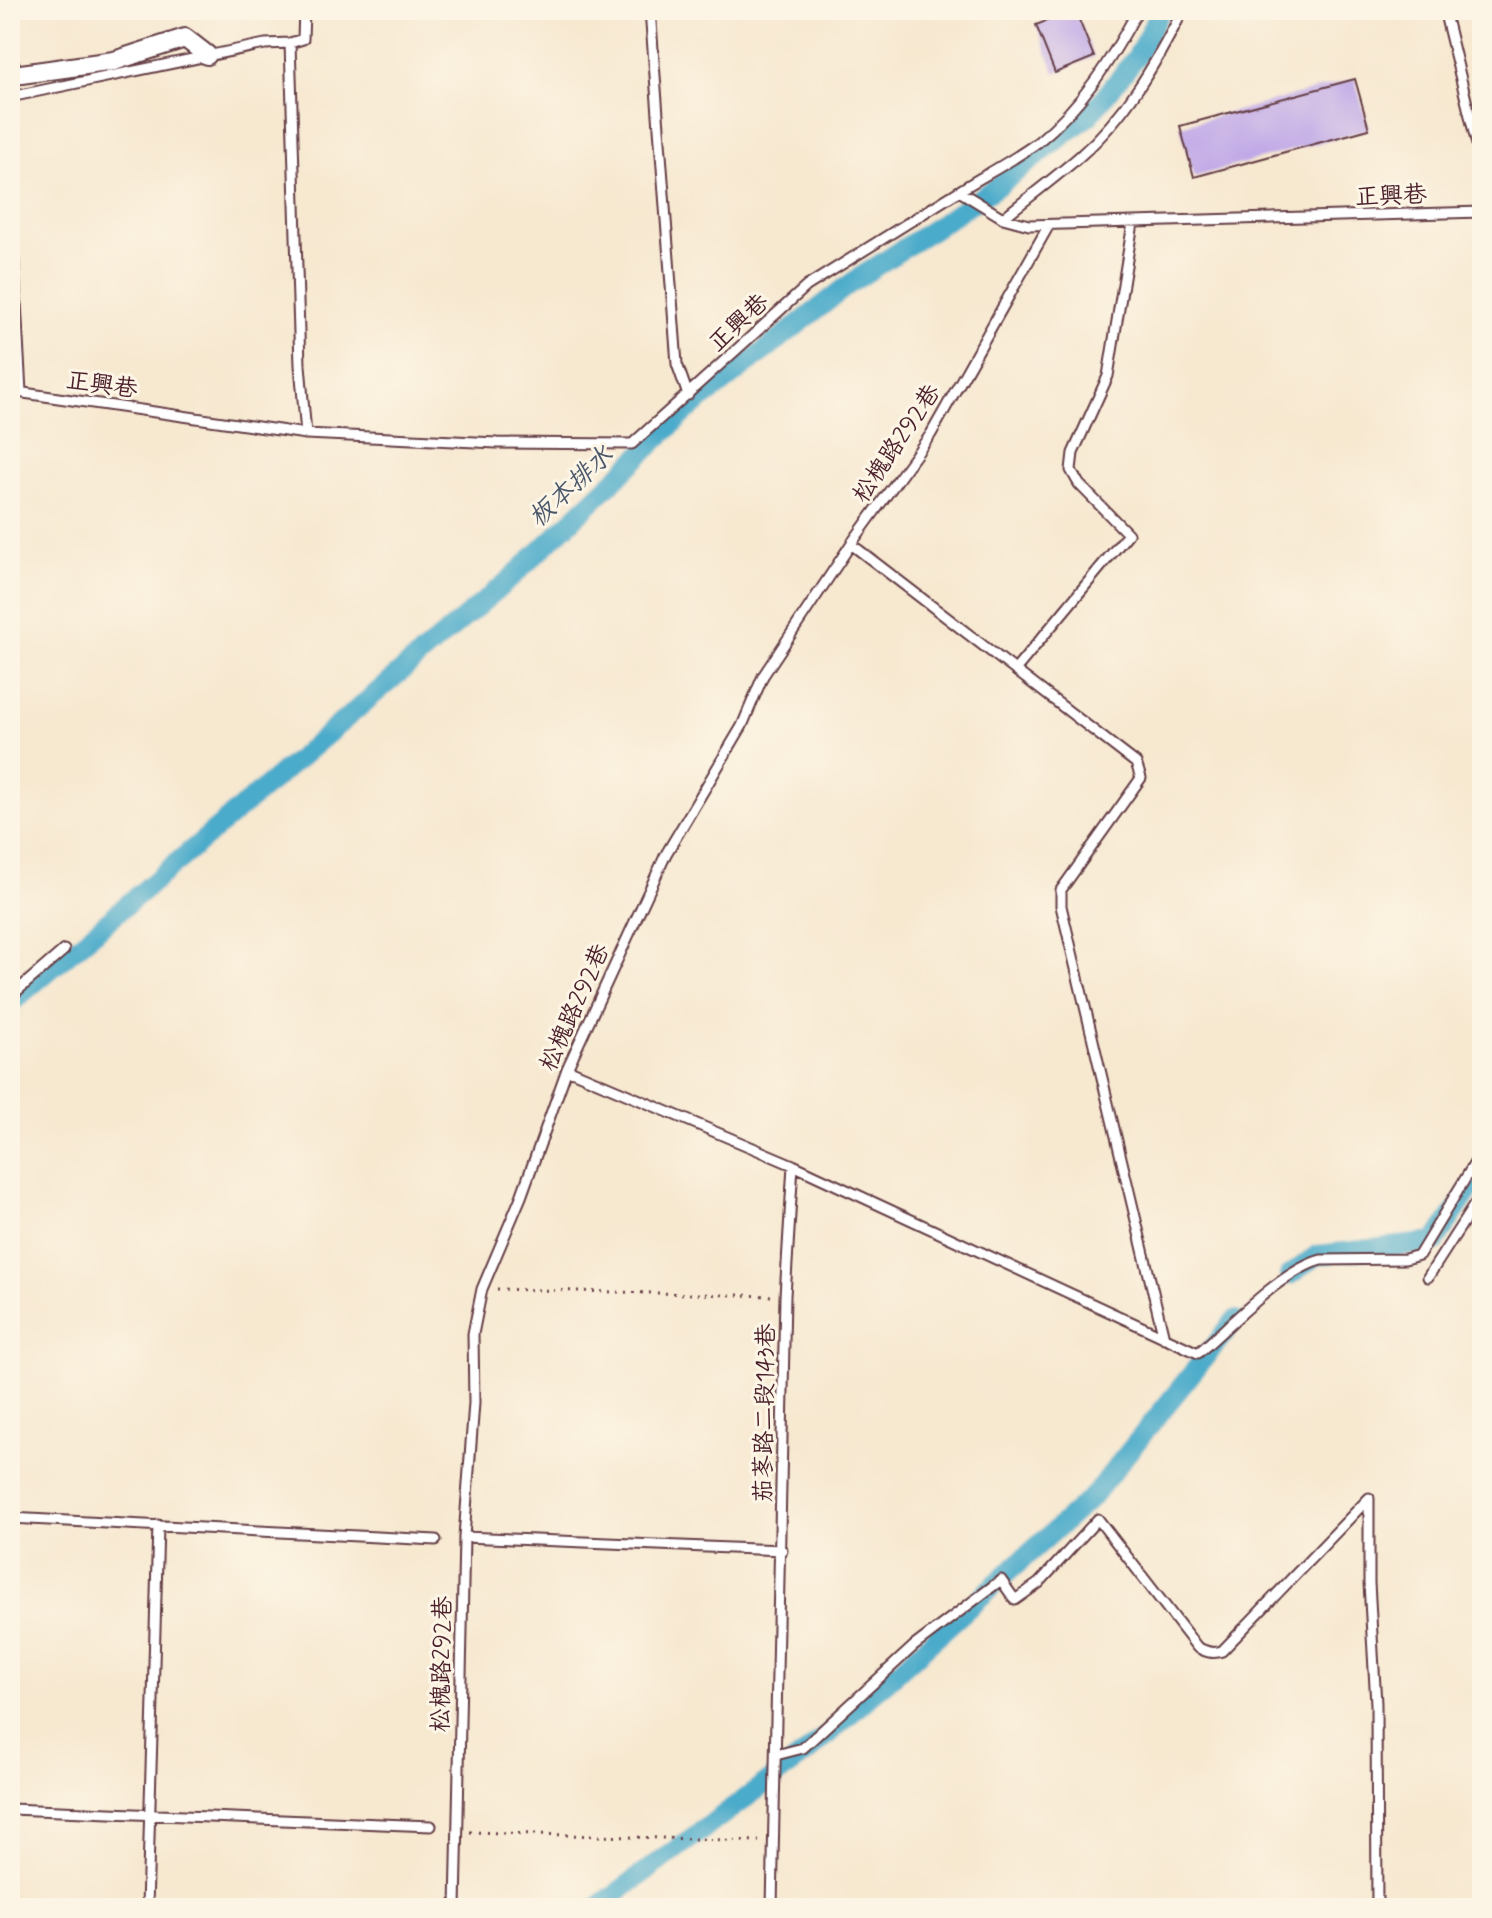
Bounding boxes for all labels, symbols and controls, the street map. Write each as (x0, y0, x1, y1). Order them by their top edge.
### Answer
street label: 正興巷 (1355, 180, 1428, 213)
street label: 正興巷 (702, 287, 776, 359)
street label: 正興巷 (64, 365, 140, 406)
street label: 松槐路292巷 (846, 379, 948, 509)
water label: 板本排水 (522, 439, 622, 535)
street label: 松槐路292巷 (533, 939, 617, 1076)
street label: 茄苳路二段143巷 (748, 1323, 783, 1503)
street label: 松槐路292巷 (426, 1596, 459, 1732)

